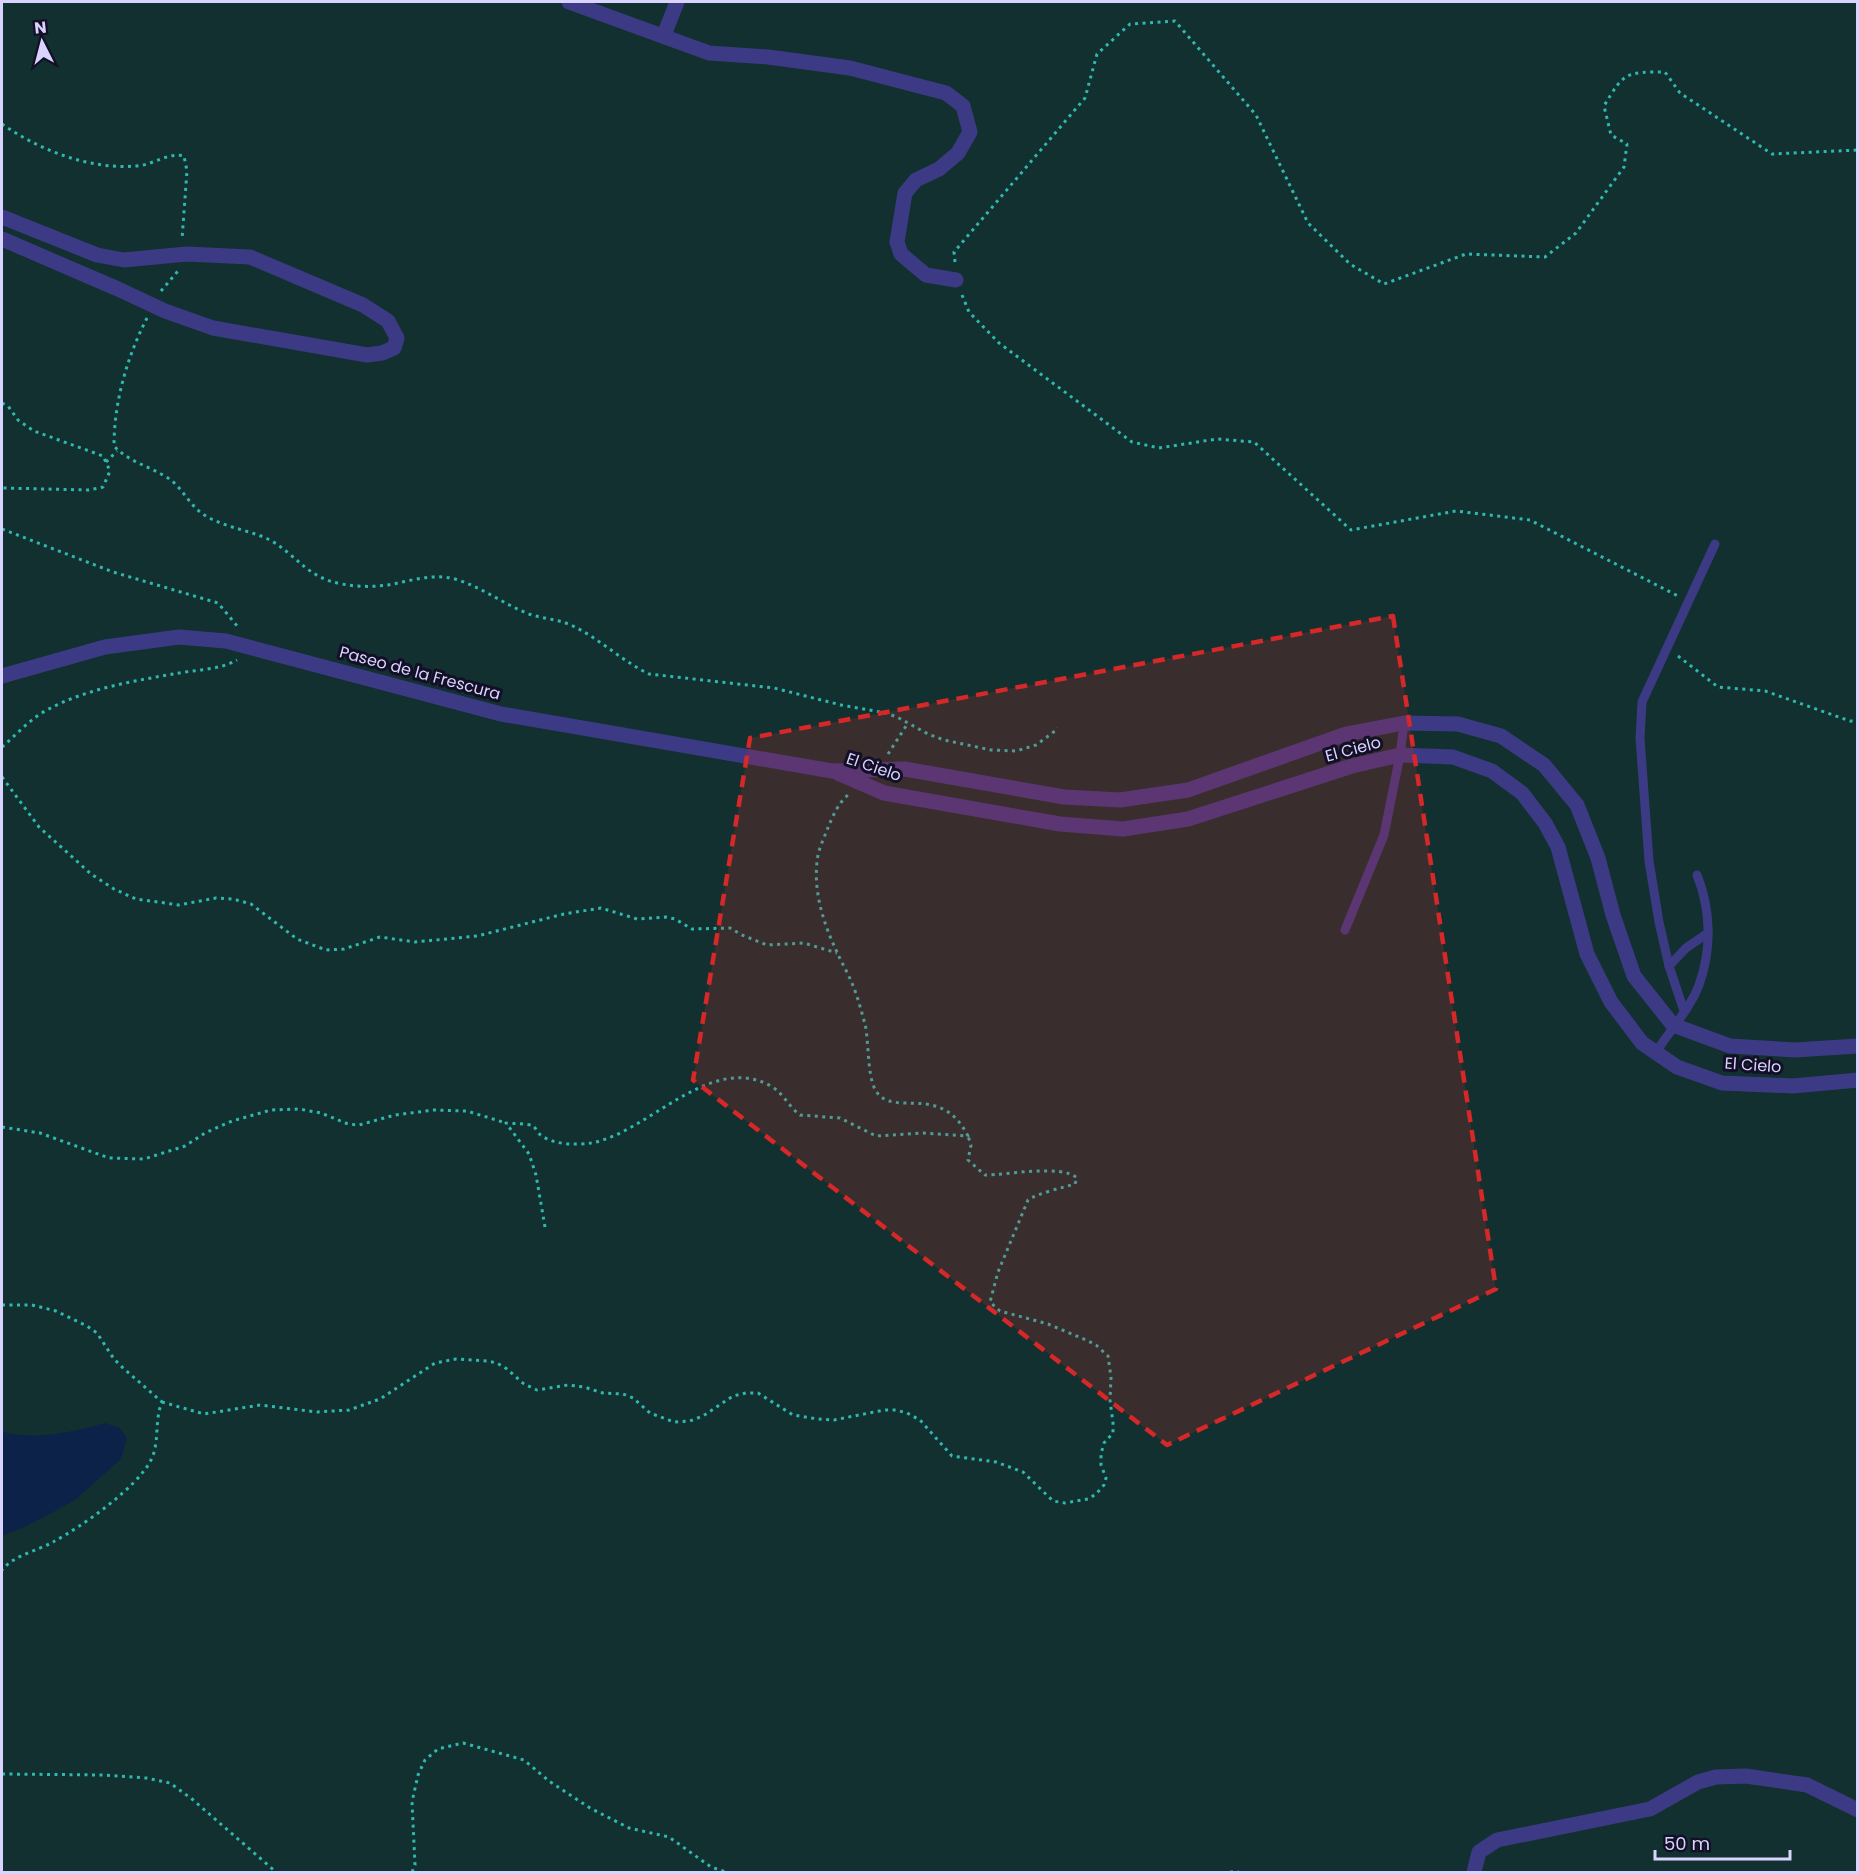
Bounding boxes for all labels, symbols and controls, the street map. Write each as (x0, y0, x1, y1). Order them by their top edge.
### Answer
north arrow (12, 12, 72, 72)
text: N (33, 16, 48, 40)
street label: Paseo de la Frescura (337, 640, 503, 706)
street label: El Cielo (1323, 731, 1383, 767)
street label: El Cielo (843, 747, 905, 787)
street label: El Cielo (1724, 1052, 1782, 1078)
scale bar (1655, 1823, 1790, 1861)
text: 50 m (1664, 1831, 1710, 1856)

